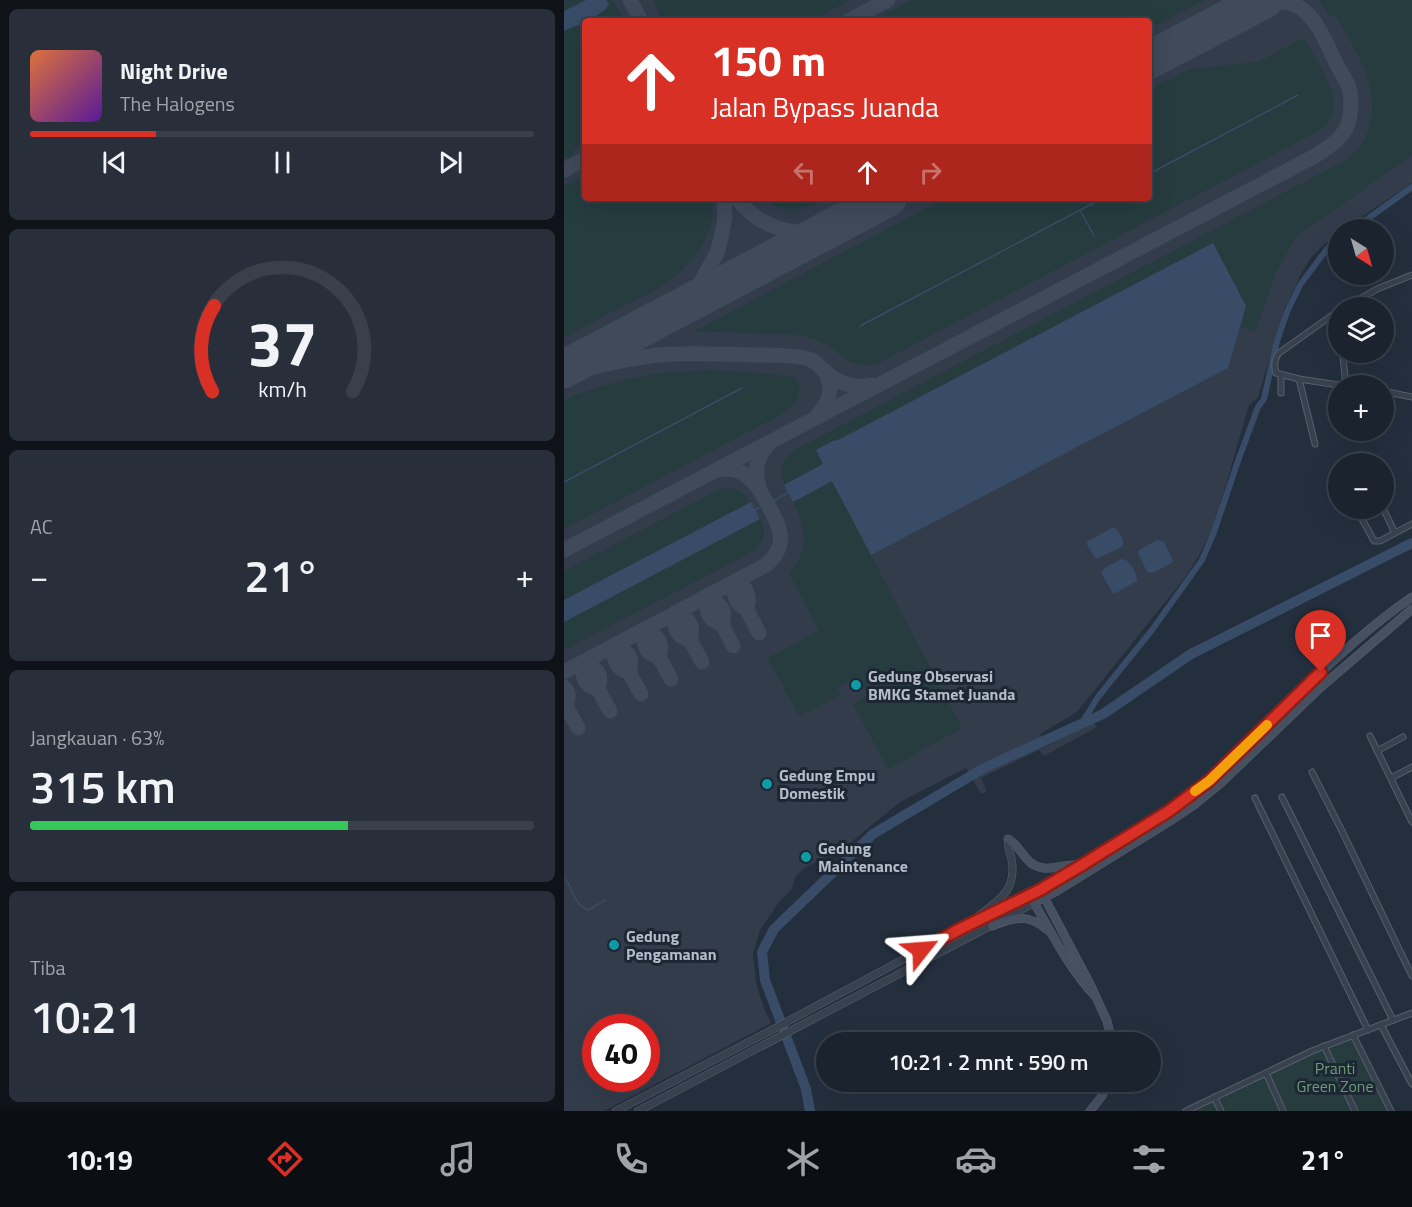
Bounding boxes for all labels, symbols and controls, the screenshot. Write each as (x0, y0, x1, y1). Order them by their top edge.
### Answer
text: 150 m (711, 28, 826, 92)
icon: ahead (612, 42, 690, 120)
text: Night Drive (120, 54, 228, 88)
text: Jalan Bypass Juanda (711, 86, 939, 127)
text: The Halogens (120, 88, 235, 119)
icon: previous (98, 146, 131, 179)
icon: pause (266, 146, 299, 179)
icon: next (434, 146, 467, 179)
icon: left (788, 156, 821, 189)
icon: ahead (851, 156, 884, 189)
icon: right (914, 156, 947, 189)
north arrow (1328, 219, 1394, 285)
map controls (1328, 219, 1394, 519)
text: 37 (247, 295, 317, 390)
button: layers (1328, 297, 1394, 363)
text: km/h (258, 374, 306, 406)
button: + (1328, 375, 1394, 441)
button: − (1328, 453, 1394, 519)
text: AC (30, 511, 53, 542)
text: 21° (244, 541, 320, 609)
text: − (30, 551, 48, 601)
text: + (516, 551, 534, 601)
pin (1295, 610, 1346, 672)
icon: arrive (1304, 619, 1337, 652)
place label: Gedung Observasi BMKG Stamet Juanda (868, 664, 1015, 706)
marker: Gedung Observasi BMKG Stamet Juanda (849, 678, 863, 692)
text: Jangkauan · 63% (30, 722, 164, 753)
text: 315 km (30, 752, 176, 820)
place label: Gedung Empu Domestik (779, 763, 875, 805)
marker: Gedung Empu Domestik (760, 777, 774, 791)
place label: Gedung Maintenance (818, 836, 908, 878)
marker: Gedung Maintenance (799, 850, 813, 864)
position arrow (889, 918, 953, 982)
place label: Gedung Pengamanan (626, 924, 717, 966)
marker: Gedung Pengamanan (607, 938, 621, 952)
text: Tiba (30, 952, 65, 983)
text: 10:21 (30, 982, 142, 1050)
speed limit sign: 40 (582, 1014, 660, 1092)
text: 10:21 · 2 mnt · 590 m (888, 1045, 1089, 1079)
park label: Pranti Green Zone (1296, 1056, 1374, 1098)
icon: directions (264, 1138, 306, 1180)
icon: music (437, 1138, 479, 1180)
icon: phone (610, 1138, 652, 1180)
icon: climate (782, 1138, 824, 1180)
icon: car (955, 1138, 997, 1180)
icon: filters (1128, 1138, 1170, 1180)
text: 10:19 (65, 1139, 133, 1180)
text: 21° (1301, 1139, 1346, 1180)

